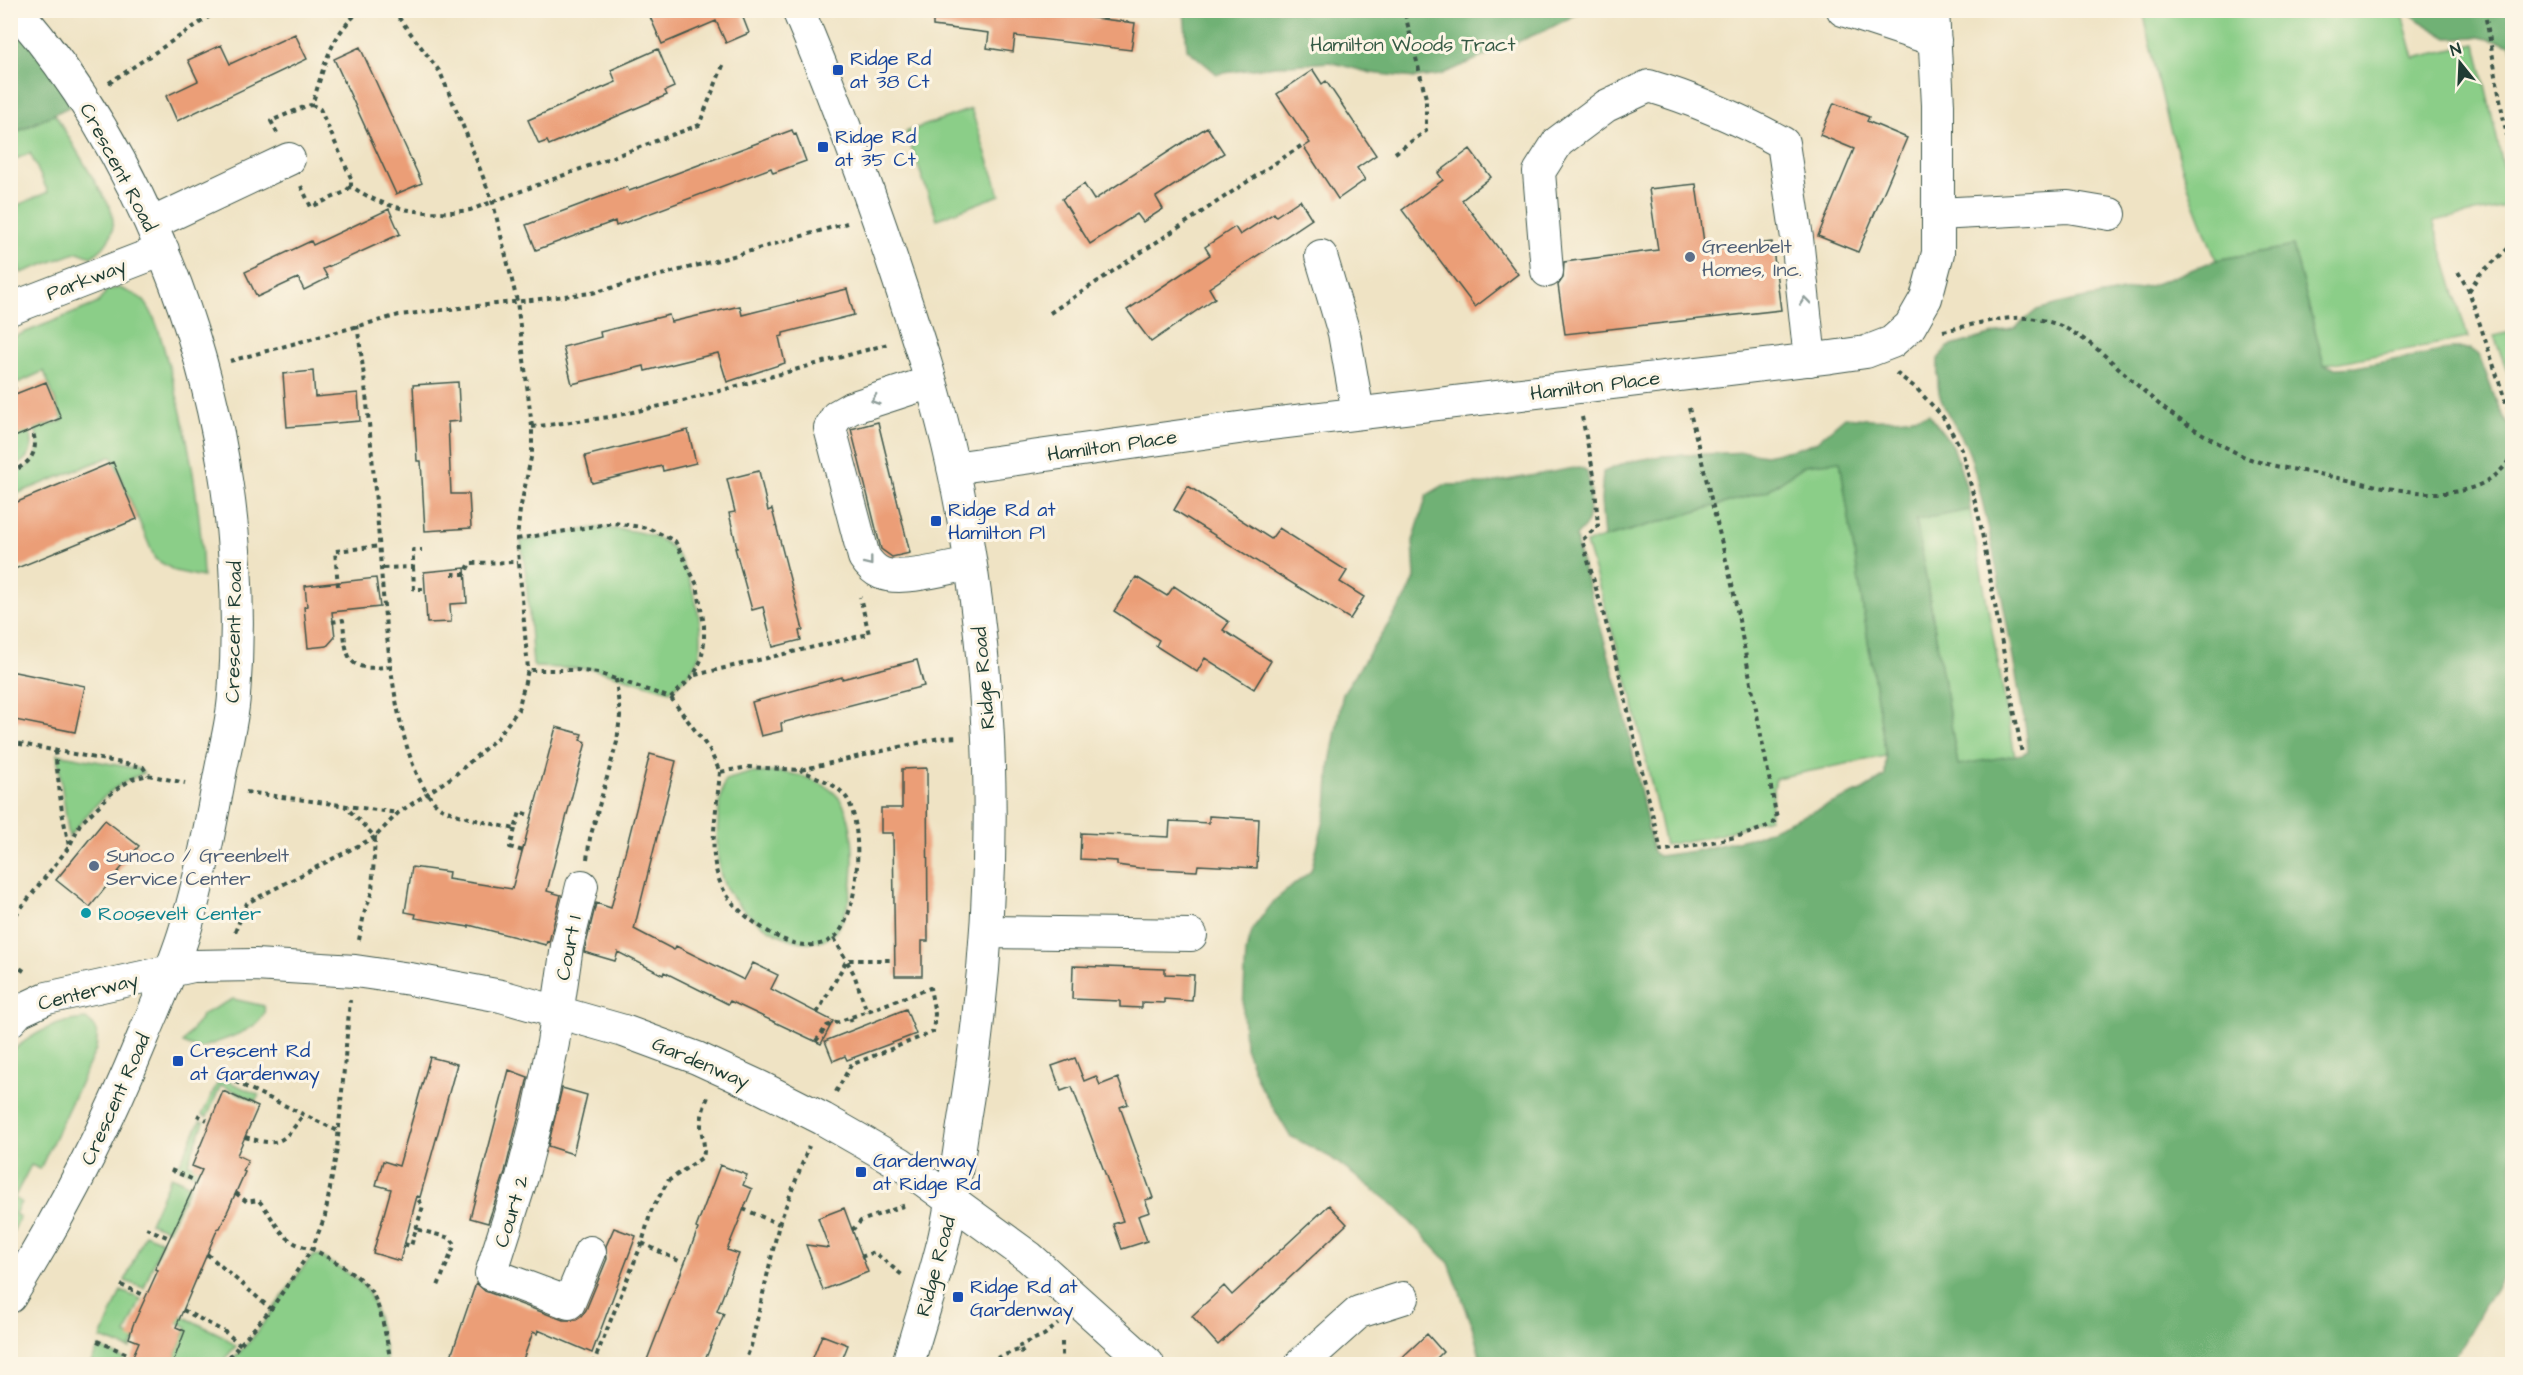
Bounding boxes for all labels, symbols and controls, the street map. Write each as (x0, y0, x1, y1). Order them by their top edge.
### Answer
park label: Hamilton Woods Tract (1310, 31, 1516, 59)
north arrow (2430, 33, 2490, 93)
text: N (2448, 38, 2464, 62)
place label: Ridge Rd at 38 Ct (850, 45, 931, 96)
marker: Ridge Rd at 38 Ct (831, 63, 845, 77)
street label: Crescent Road (73, 98, 164, 237)
place label: Ridge Rd at 35 Ct (835, 123, 916, 174)
marker: Ridge Rd at 35 Ct (816, 140, 830, 154)
place label: Greenbelt Homes, Inc. (1702, 233, 1802, 284)
marker: Greenbelt Homes, Inc. (1683, 250, 1697, 264)
street label: Parkway (42, 252, 131, 309)
one-way arrow (1799, 297, 1812, 306)
street label: Hamilton Place (1528, 364, 1662, 408)
one-way arrow (870, 393, 881, 405)
street label: Hamilton Place (1045, 423, 1179, 469)
place label: Ridge Rd at Hamilton Pl (948, 496, 1055, 547)
marker: Ridge Rd at Hamilton Pl (929, 514, 943, 528)
one-way arrow (862, 555, 873, 566)
street label: Crescent Road (219, 561, 249, 703)
street label: Ridge Road (966, 625, 1003, 730)
place label: Sunoco / Greenbelt Service Center (106, 842, 289, 893)
marker: Sunoco / Greenbelt Service Center (87, 859, 101, 873)
place label: Roosevelt Center (98, 900, 261, 928)
marker: Roosevelt Center (79, 906, 93, 920)
street label: Court 1 (549, 913, 589, 983)
street label: Centerway (35, 966, 141, 1019)
street label: Crescent Road (74, 1029, 157, 1170)
street label: Gardenway (647, 1030, 754, 1097)
place label: Crescent Rd at Gardenway (190, 1037, 320, 1089)
marker: Crescent Rd at Gardenway (171, 1054, 185, 1068)
place label: Gardenway at Ridge Rd (873, 1147, 980, 1199)
marker: Gardenway at Ridge Rd (854, 1165, 868, 1179)
street label: Court 2 (488, 1171, 536, 1251)
street label: Ridge Road (909, 1213, 964, 1320)
place label: Ridge Rd at Gardenway (970, 1273, 1077, 1325)
marker: Ridge Rd at Gardenway (951, 1290, 965, 1304)

